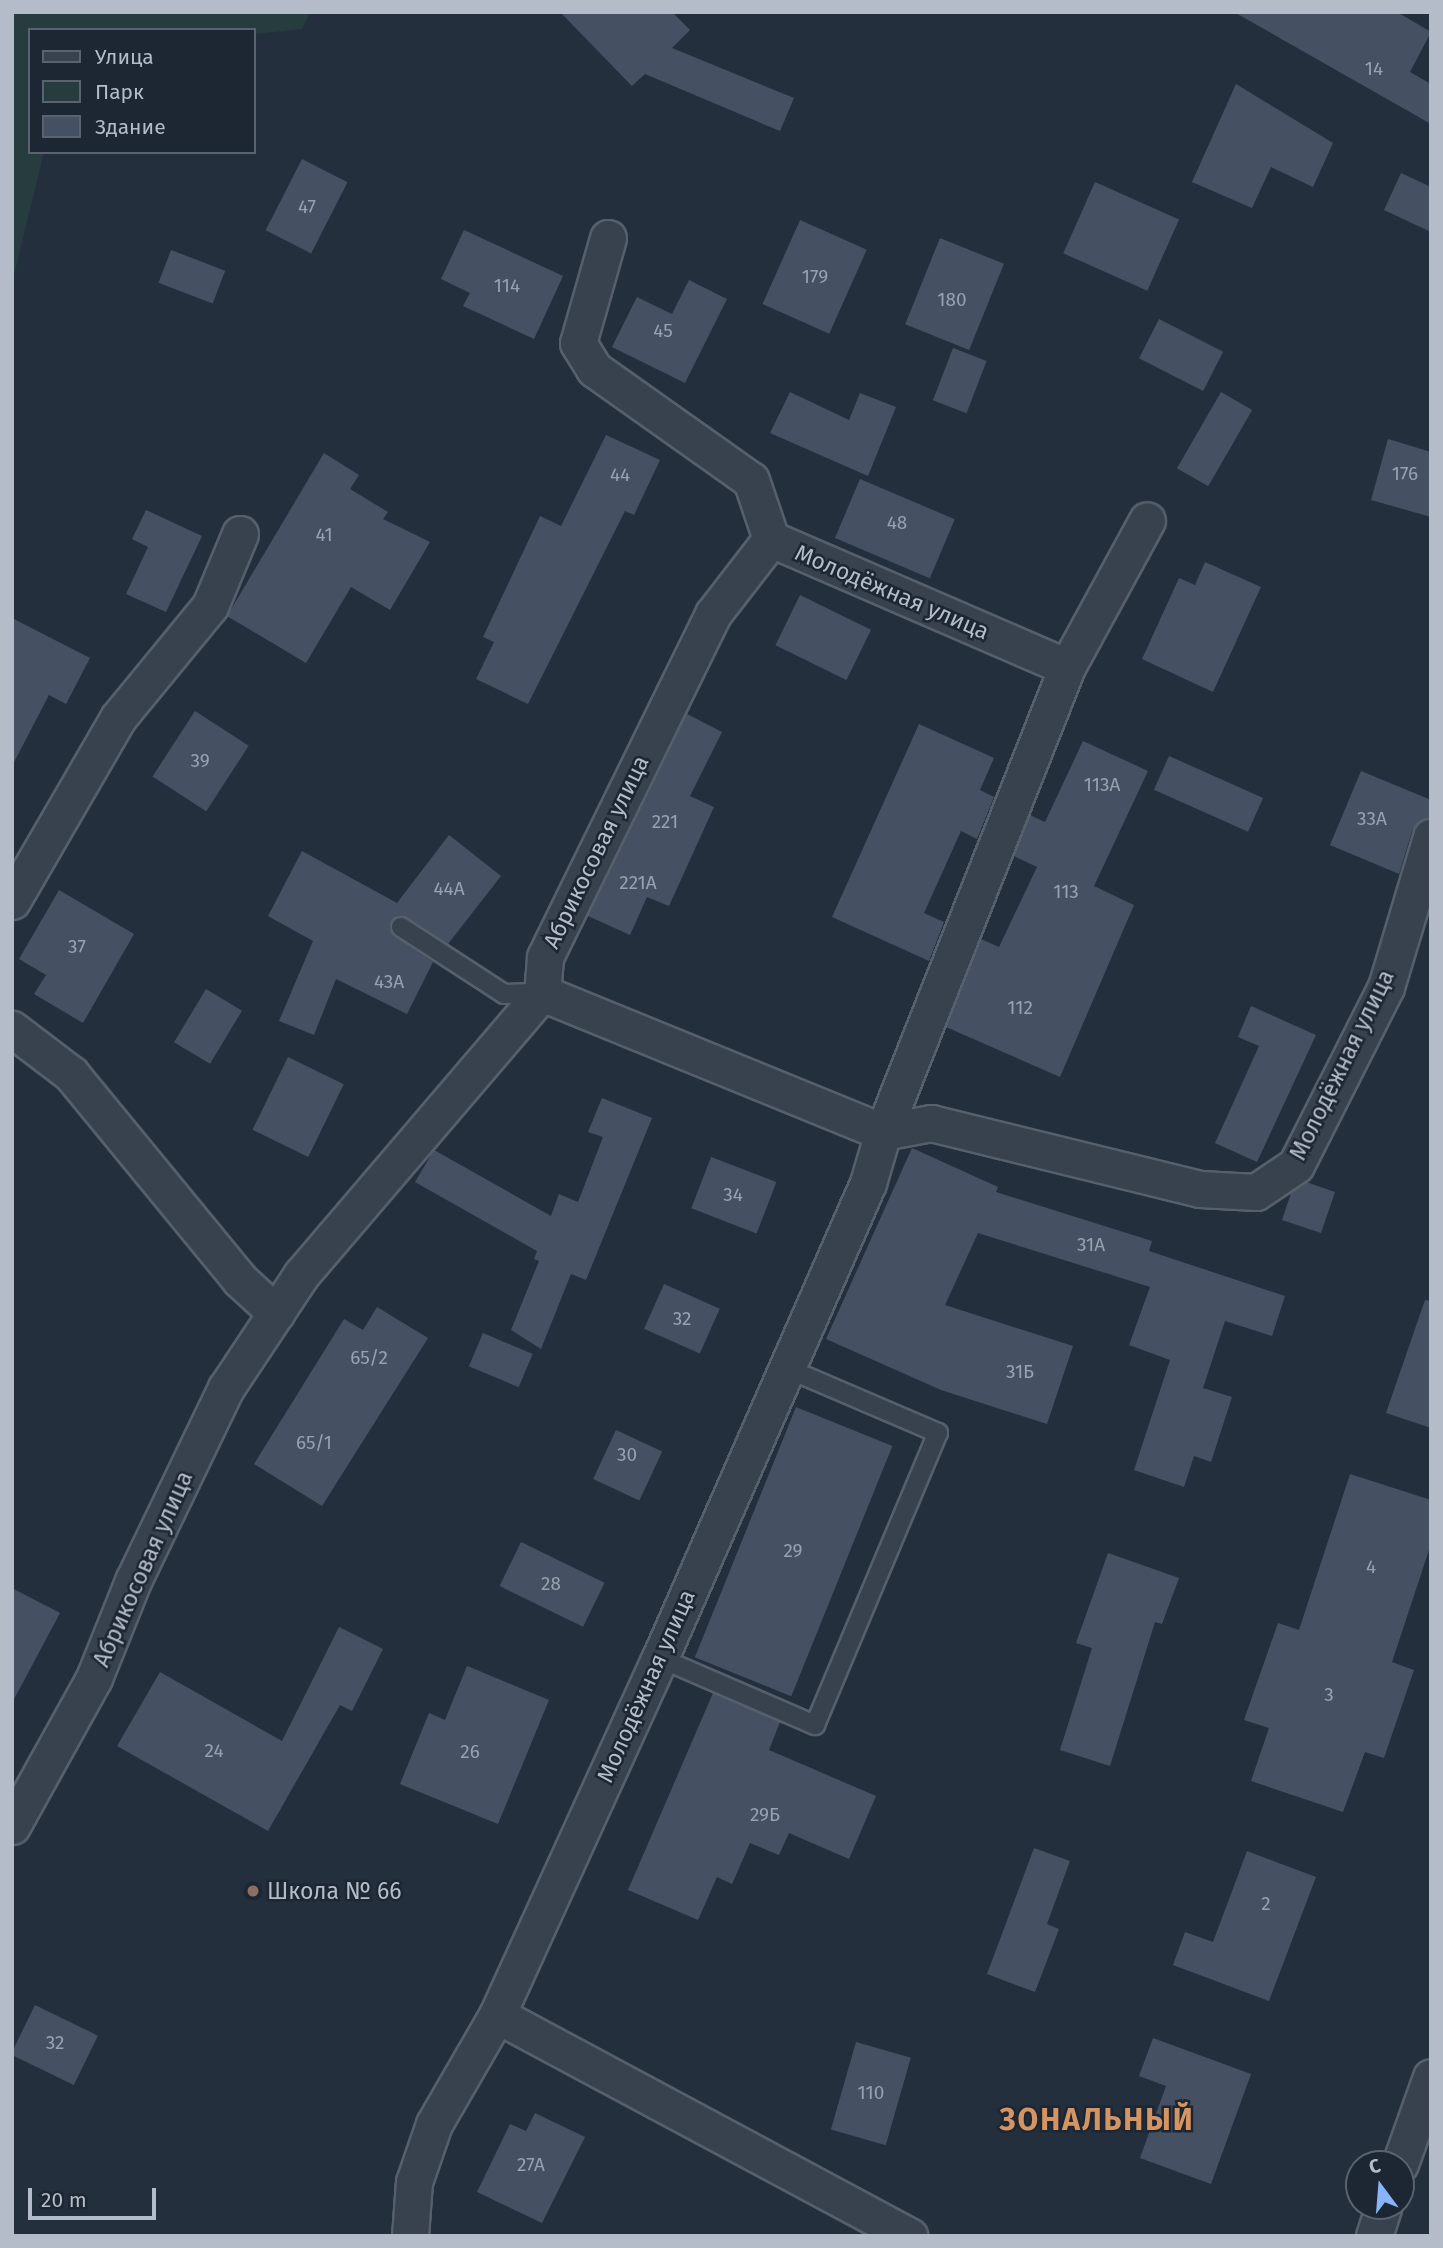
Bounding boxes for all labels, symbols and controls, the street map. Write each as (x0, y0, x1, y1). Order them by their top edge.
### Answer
legend (28, 28, 256, 154)
text: Улица (95, 44, 154, 70)
house number: 14 (1365, 58, 1383, 80)
text: Парк (95, 79, 144, 105)
text: Здание (95, 114, 166, 140)
house number: 47 (298, 196, 316, 218)
house number: 179 (802, 266, 828, 288)
house number: 114 (494, 275, 520, 297)
house number: 180 (937, 289, 967, 311)
house number: 45 (653, 320, 673, 342)
house number: 176 (1392, 463, 1418, 485)
house number: 44 (610, 464, 630, 486)
house number: 48 (887, 512, 907, 534)
house number: 41 (315, 524, 333, 546)
street label: Молодёжная улица (791, 539, 993, 645)
house number: 39 (190, 750, 210, 772)
street label: Абрикосовая улица (537, 751, 655, 953)
house number: 113А (1084, 774, 1120, 796)
house number: 33А (1357, 808, 1387, 830)
house number: 221 (652, 811, 678, 833)
house number: 221А (619, 872, 657, 894)
house number: 44А (433, 878, 465, 900)
house number: 113 (1053, 881, 1079, 903)
house number: 37 (68, 936, 86, 958)
street label: Молодёжная улица (1284, 965, 1400, 1165)
house number: 43А (374, 971, 404, 993)
house number: 112 (1007, 997, 1033, 1019)
house number: 34 (723, 1184, 743, 1206)
house number: 31А (1077, 1234, 1105, 1256)
house number: 32 (673, 1308, 691, 1330)
house number: 65/2 (350, 1347, 388, 1369)
house number: 31Б (1006, 1361, 1034, 1383)
house number: 65/1 (296, 1432, 332, 1454)
house number: 30 (617, 1444, 637, 1466)
street label: Абрикосовая улица (87, 1467, 199, 1671)
house number: 29 (783, 1540, 803, 1562)
house number: 4 (1366, 1556, 1376, 1578)
house number: 28 (541, 1573, 561, 1595)
street label: Молодёжная улица (591, 1585, 701, 1787)
house number: 3 (1324, 1684, 1334, 1706)
house number: 24 (205, 1740, 223, 1762)
house number: 26 (460, 1741, 480, 1763)
house number: 29Б (750, 1804, 780, 1826)
place label: Школа № 66 (267, 1877, 401, 1905)
marker: Школа № 66 (245, 1883, 261, 1899)
house number: 2 (1261, 1893, 1271, 1915)
house number: 32 (46, 2032, 64, 2054)
house number: 110 (858, 2082, 884, 2104)
district label: ЗОНАЛЬНЫЙ (1000, 2102, 1194, 2138)
north arrow (1345, 2150, 1415, 2220)
house number: 27А (517, 2154, 545, 2176)
text: С (1366, 2154, 1383, 2179)
scale bar (32, 2174, 159, 2218)
text: 20 m (41, 2187, 87, 2213)

